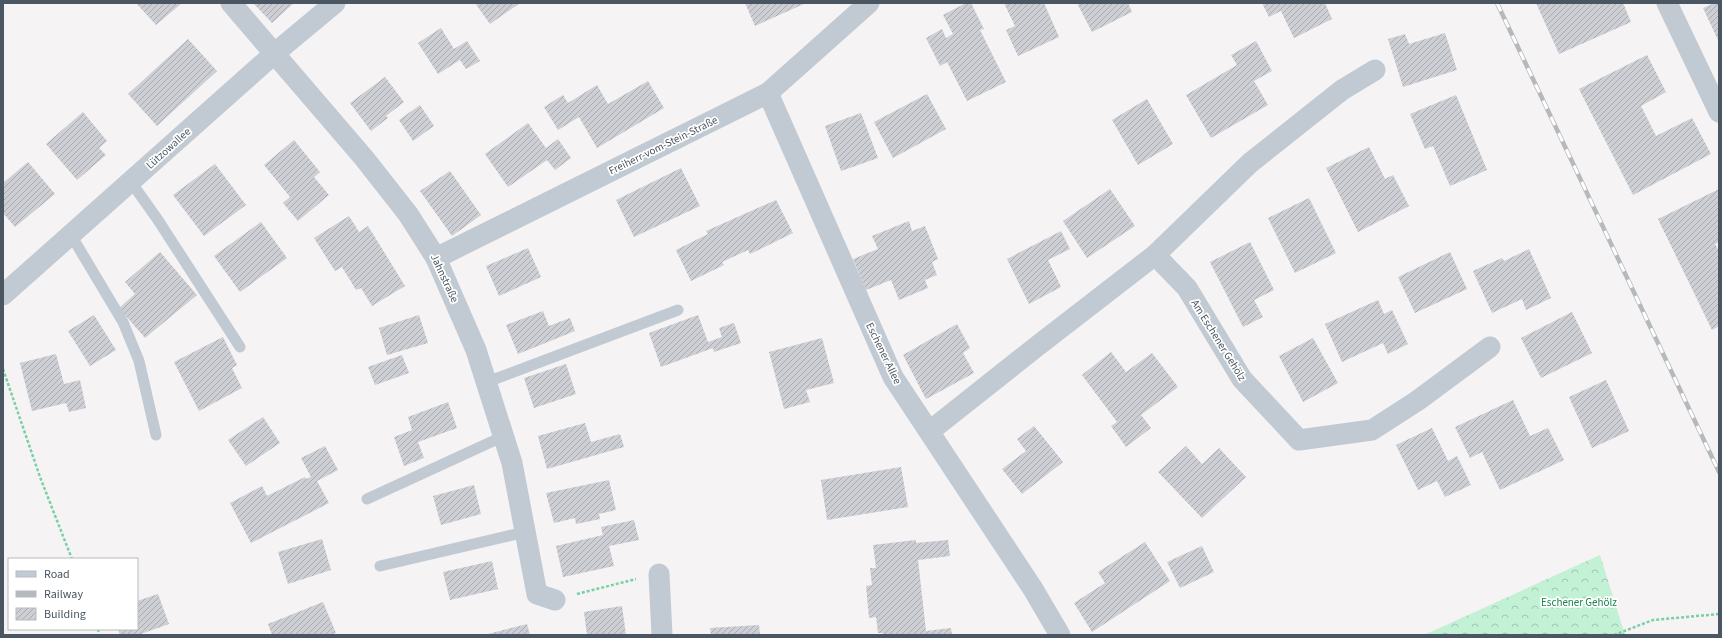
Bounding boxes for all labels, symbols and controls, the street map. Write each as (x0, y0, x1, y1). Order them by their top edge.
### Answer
street label: Freiherr-vom-Stein-Straße (606, 112, 721, 178)
street label: Lützowallee (143, 124, 194, 172)
street label: Jahnstraße (427, 252, 463, 305)
street label: Am Eschener Gehölz (1187, 297, 1250, 384)
street label: Eschener Allee (862, 320, 905, 387)
legend (8, 558, 138, 630)
text: Road (44, 566, 70, 583)
text: Railway (44, 586, 83, 603)
park label: Eschener Gehölz (1541, 595, 1617, 610)
text: Building (44, 606, 86, 623)

